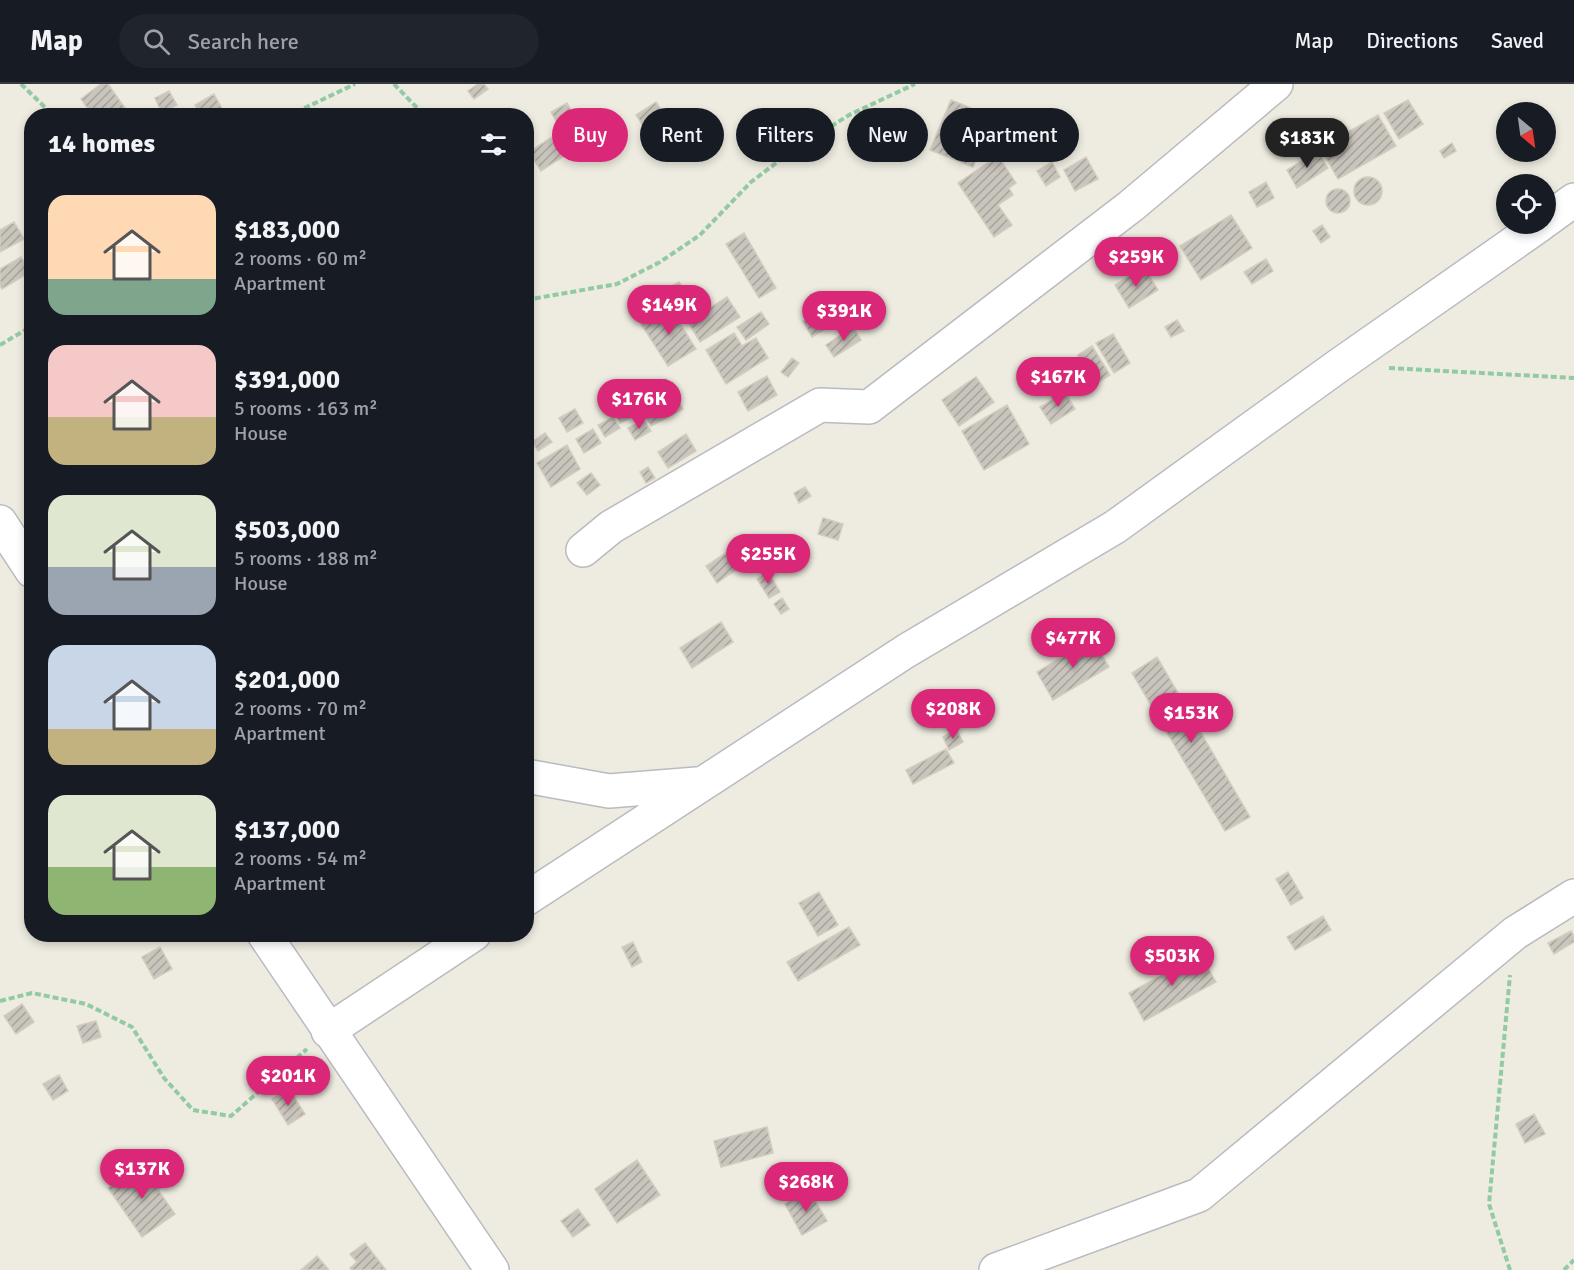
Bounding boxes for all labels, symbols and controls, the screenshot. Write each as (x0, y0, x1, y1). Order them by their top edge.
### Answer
search box (119, 14, 539, 68)
text: Map (30, 24, 83, 58)
icon: search (140, 25, 173, 58)
text: Search here (188, 28, 299, 55)
text: Map (1295, 28, 1333, 54)
text: Directions (1366, 28, 1458, 54)
text: Saved (1491, 28, 1544, 54)
north arrow (1496, 102, 1556, 162)
map controls (1496, 102, 1556, 234)
chip: Buy (552, 108, 628, 162)
chip: Rent (640, 108, 724, 162)
chip: Filters (736, 108, 835, 162)
chip: New (847, 108, 928, 162)
chip: Apartment (940, 108, 1079, 162)
pin: $183K (1265, 118, 1349, 169)
text: $183K (1279, 125, 1335, 150)
text: 14 homes (48, 128, 155, 160)
icon: filters (477, 128, 510, 161)
button: locate (1496, 174, 1556, 234)
text: $183,000 (234, 214, 340, 246)
icon: home (96, 219, 168, 291)
pin: $259K (1094, 237, 1178, 288)
text: $259K (1108, 244, 1164, 269)
text: 2 rooms · 60 m² (234, 246, 367, 271)
text: Apartment (234, 271, 326, 296)
pin: $149K (627, 285, 711, 336)
pin: $391K (802, 291, 886, 342)
text: $149K (641, 292, 697, 317)
text: $391K (816, 298, 872, 323)
pin: $167K (1016, 357, 1100, 408)
text: $391,000 (234, 364, 340, 396)
text: $167K (1030, 364, 1086, 389)
icon: home (96, 369, 168, 441)
pin: $176K (597, 379, 681, 430)
text: $176K (611, 386, 667, 411)
text: 5 rooms · 163 m² (234, 396, 378, 421)
text: House (234, 421, 288, 446)
text: $503,000 (234, 514, 340, 546)
icon: home (96, 519, 168, 591)
pin: $255K (726, 534, 810, 585)
text: $255K (740, 541, 796, 566)
text: 5 rooms · 188 m² (234, 546, 378, 571)
text: House (234, 571, 288, 596)
pin: $477K (1031, 618, 1115, 669)
text: $477K (1045, 625, 1101, 650)
text: $201,000 (234, 664, 340, 696)
icon: home (96, 669, 168, 741)
pin: $208K (911, 689, 995, 740)
pin: $153K (1149, 693, 1233, 744)
text: 2 rooms · 70 m² (234, 696, 367, 721)
text: $208K (925, 696, 981, 721)
text: $153K (1163, 700, 1219, 725)
text: Apartment (234, 721, 326, 746)
text: $137,000 (234, 814, 340, 846)
icon: home (96, 819, 168, 891)
text: 2 rooms · 54 m² (234, 846, 367, 871)
text: Apartment (234, 871, 326, 896)
pin: $503K (1130, 936, 1214, 987)
text: $503K (1144, 943, 1200, 968)
pin: $201K (246, 1056, 330, 1107)
text: $201K (260, 1063, 316, 1088)
pin: $137K (100, 1149, 184, 1200)
text: $137K (114, 1156, 170, 1181)
pin: $268K (764, 1162, 848, 1213)
text: $268K (778, 1169, 834, 1194)

